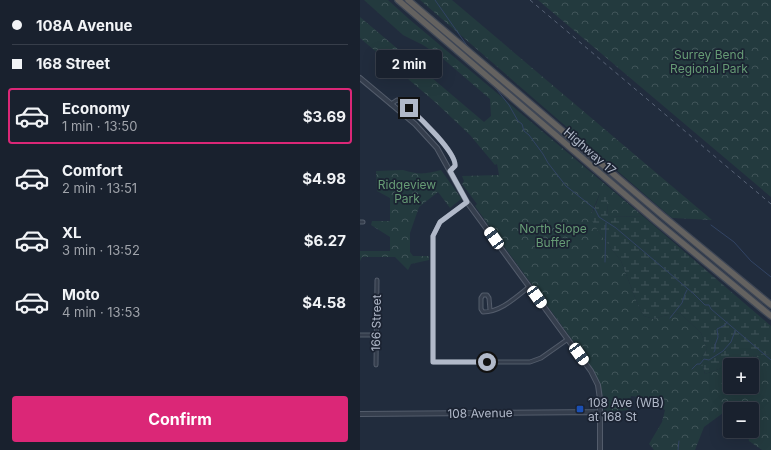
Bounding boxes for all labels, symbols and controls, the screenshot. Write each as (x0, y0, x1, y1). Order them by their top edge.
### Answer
text: 108A Avenue (36, 16, 133, 35)
park label: Surrey Bend Regional Park (670, 47, 748, 76)
callout: 2 min (376, 50, 442, 78)
text: 168 Street (36, 54, 110, 73)
text: 2 min (392, 56, 426, 72)
icon: car (14, 98, 50, 134)
text: Economy (62, 99, 130, 118)
route end (400, 99, 418, 117)
text: $3.69 (303, 107, 346, 126)
text: 1 min · 13:50 (62, 118, 137, 134)
street label: Highway 17 (561, 124, 619, 178)
icon: car (14, 160, 50, 196)
text: Comfort (62, 161, 123, 180)
text: $4.98 (302, 169, 346, 188)
park label: Ridgeview Park (378, 177, 436, 206)
text: 2 min · 13:51 (62, 180, 137, 196)
park label: North Slope Buffer (519, 221, 587, 250)
icon: car (14, 222, 50, 258)
text: XL (62, 223, 82, 242)
car (482, 225, 506, 251)
text: $6.27 (304, 231, 346, 250)
text: 3 min · 13:52 (62, 242, 140, 258)
icon: car (14, 284, 50, 320)
car (525, 284, 549, 310)
text: Moto (62, 285, 100, 304)
text: $4.58 (302, 293, 346, 312)
street label: 166 Street (368, 294, 384, 352)
text: 4 min · 13:53 (62, 304, 140, 320)
car (567, 341, 591, 367)
route start (478, 353, 496, 371)
map controls (723, 358, 759, 438)
button: + (723, 358, 759, 394)
place label: 108 Ave (WB) at 168 St (588, 395, 664, 424)
button: Confirm (12, 396, 348, 442)
button: − (723, 402, 759, 438)
marker: 108 Ave (WB) at 168 St (575, 404, 585, 414)
street label: 108 Avenue (447, 405, 513, 421)

